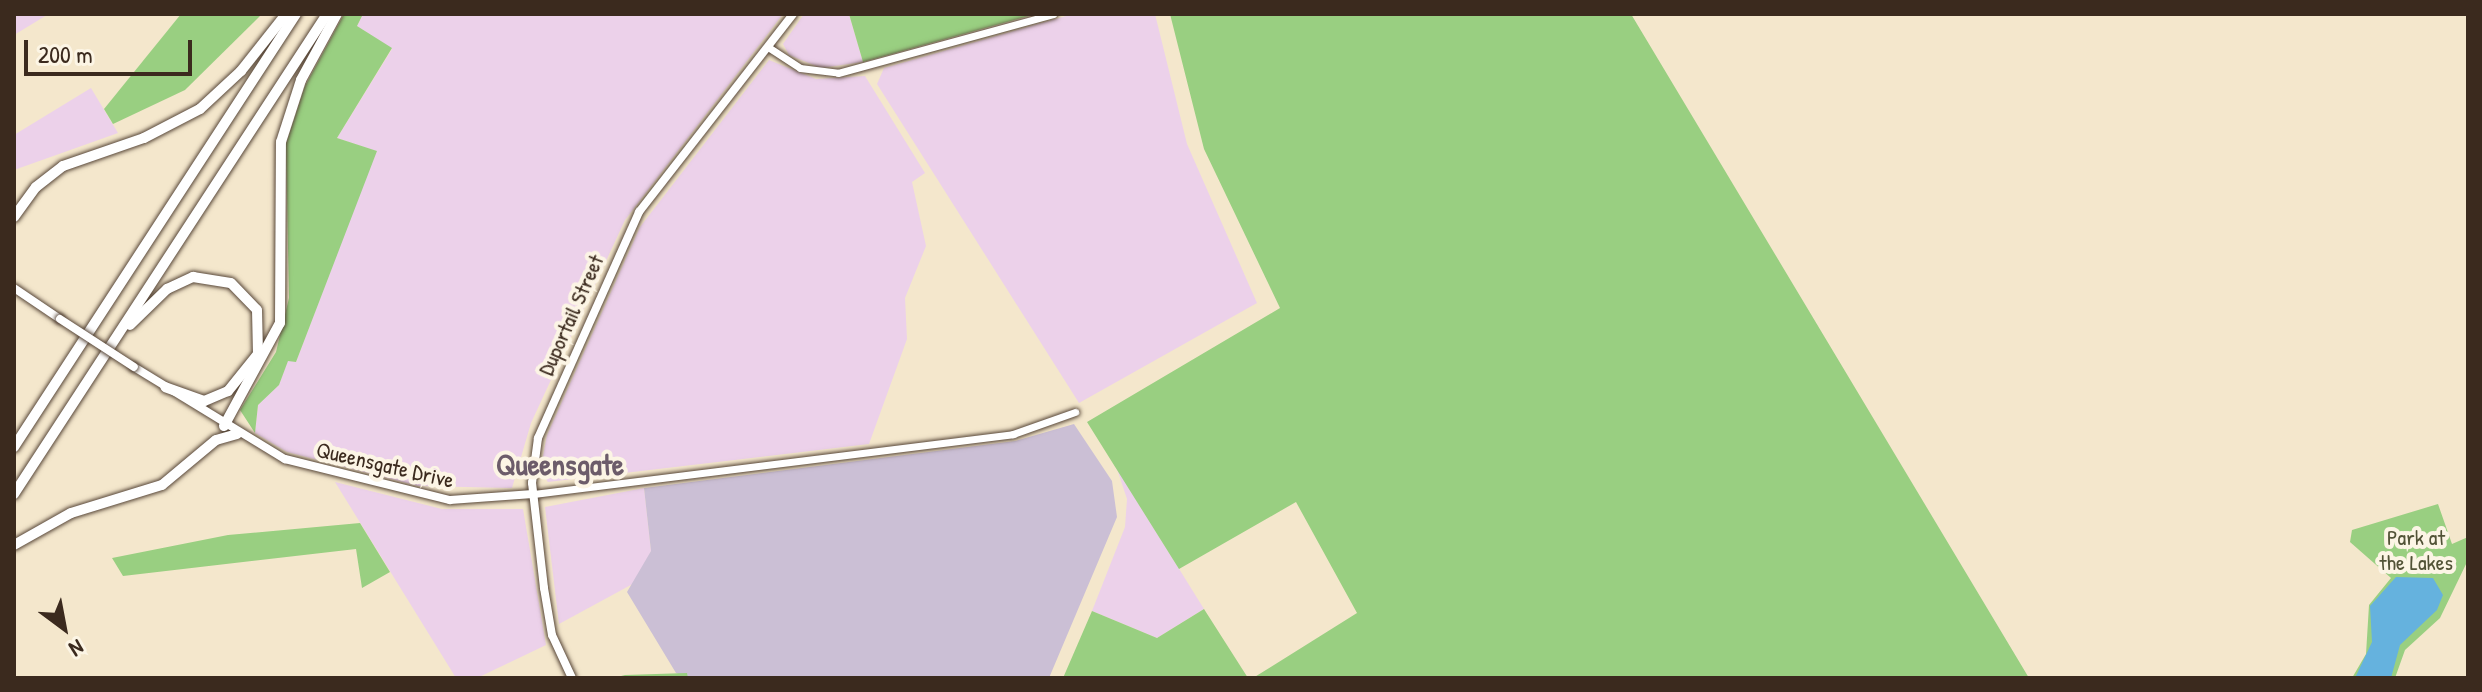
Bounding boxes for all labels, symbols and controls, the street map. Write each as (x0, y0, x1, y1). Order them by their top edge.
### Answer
scale bar (28, 24, 196, 74)
text: 200 m (38, 38, 93, 70)
street label: Duportail Street (533, 251, 609, 379)
street label: Queensgate Drive (314, 436, 456, 494)
district label: Queensgate (496, 446, 624, 482)
park label: Park at the Lakes (2379, 524, 2453, 576)
north arrow (24, 588, 104, 668)
text: N (64, 633, 90, 664)

